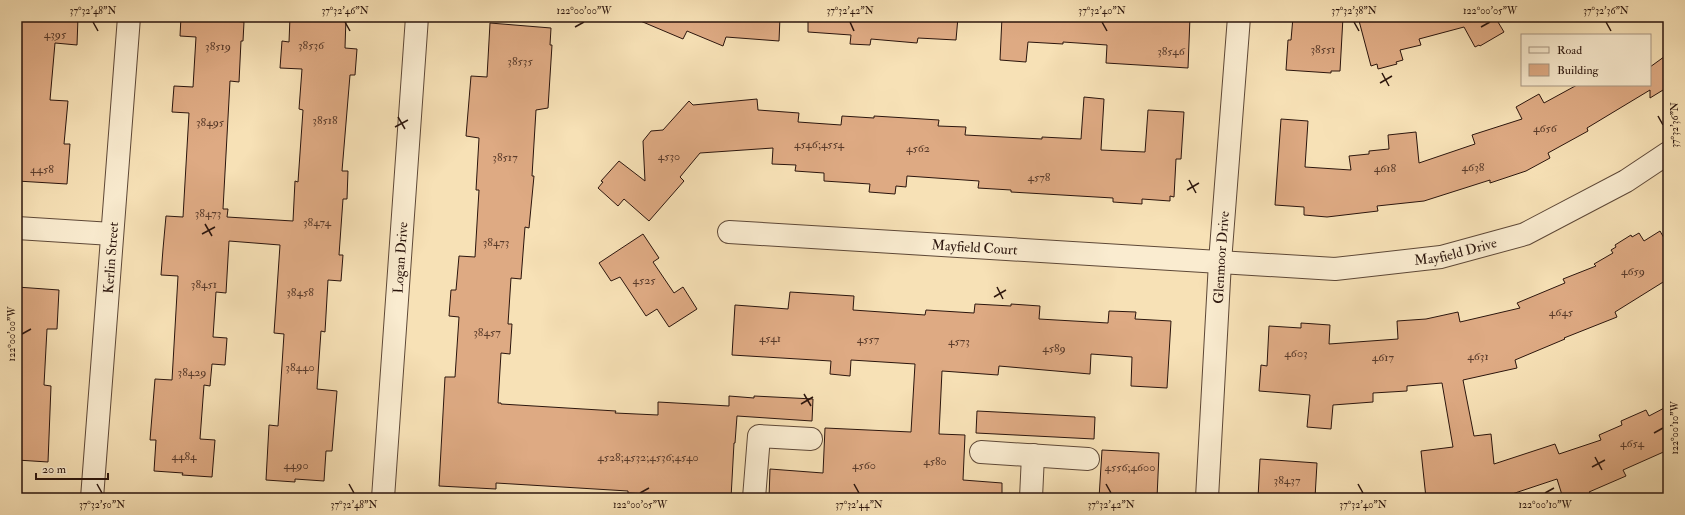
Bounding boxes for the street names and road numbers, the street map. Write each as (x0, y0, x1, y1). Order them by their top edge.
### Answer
street label: Glenmoor Drive (1210, 210, 1233, 304)
street label: Kerlin Street (100, 221, 122, 294)
street label: Logan Drive (389, 221, 412, 294)
street label: Mayfield Drive (1413, 234, 1499, 269)
street label: Mayfield Court (931, 236, 1019, 259)

